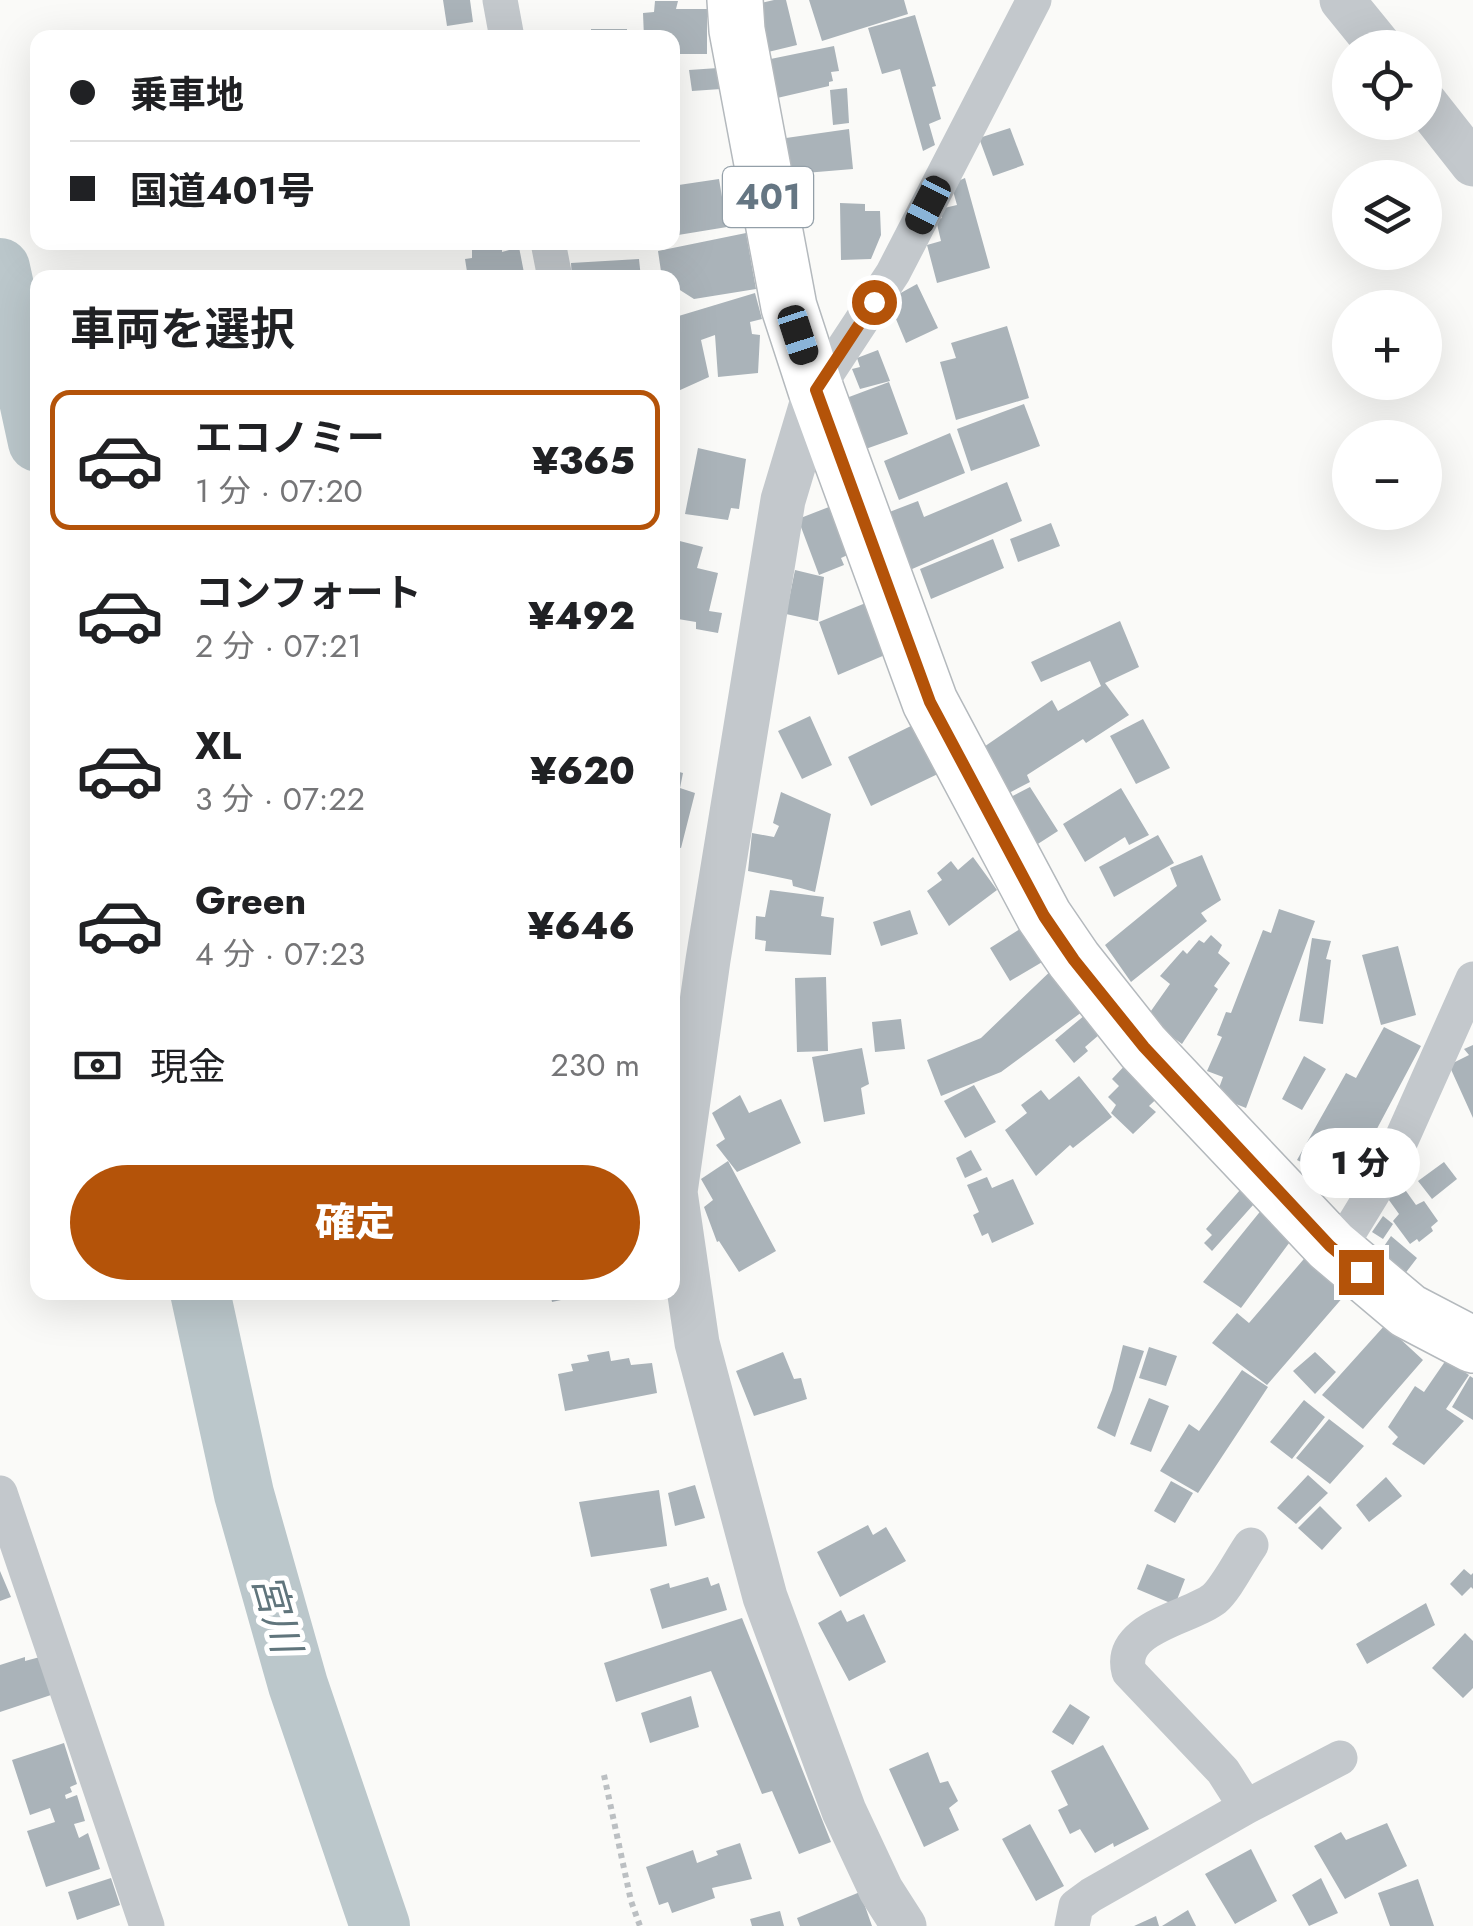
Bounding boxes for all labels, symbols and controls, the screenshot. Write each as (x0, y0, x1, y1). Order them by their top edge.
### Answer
map controls (1332, 30, 1442, 530)
button: locate (1332, 30, 1442, 140)
text: 乗車地 (130, 67, 244, 122)
button: layers (1332, 160, 1442, 270)
text: 国道401号 (130, 163, 315, 218)
road number: 401 (723, 167, 813, 227)
car (901, 171, 955, 239)
route start (852, 280, 897, 325)
button: + (1332, 290, 1442, 400)
text: 車両を選択 (70, 297, 295, 362)
car (774, 302, 822, 368)
text: エコノミー (195, 410, 385, 465)
icon: car (75, 415, 165, 505)
button: − (1332, 420, 1442, 530)
text: ¥365 (532, 433, 635, 488)
text: 1 分 · 07:20 (195, 468, 363, 514)
text: コンフォート (195, 565, 422, 620)
icon: car (75, 570, 165, 660)
text: ¥492 (528, 588, 635, 643)
text: 2 分 · 07:21 (195, 623, 362, 669)
text: XL (195, 718, 241, 773)
icon: car (75, 725, 165, 815)
text: ¥620 (530, 743, 635, 798)
text: 3 分 · 07:22 (195, 776, 365, 822)
text: Green (195, 873, 306, 928)
icon: car (75, 880, 165, 970)
text: ¥646 (528, 898, 635, 953)
text: 4 分 · 07:23 (195, 931, 365, 977)
icon: cash (70, 1038, 125, 1093)
text: 現金 (150, 1039, 226, 1094)
text: 230 m (551, 1042, 640, 1088)
callout: 1 分 (1301, 1127, 1421, 1197)
text: 1 分 (1331, 1140, 1389, 1186)
button: 確定 (70, 1165, 640, 1280)
route end (1339, 1250, 1384, 1295)
water label: 宮川 (238, 1567, 317, 1663)

